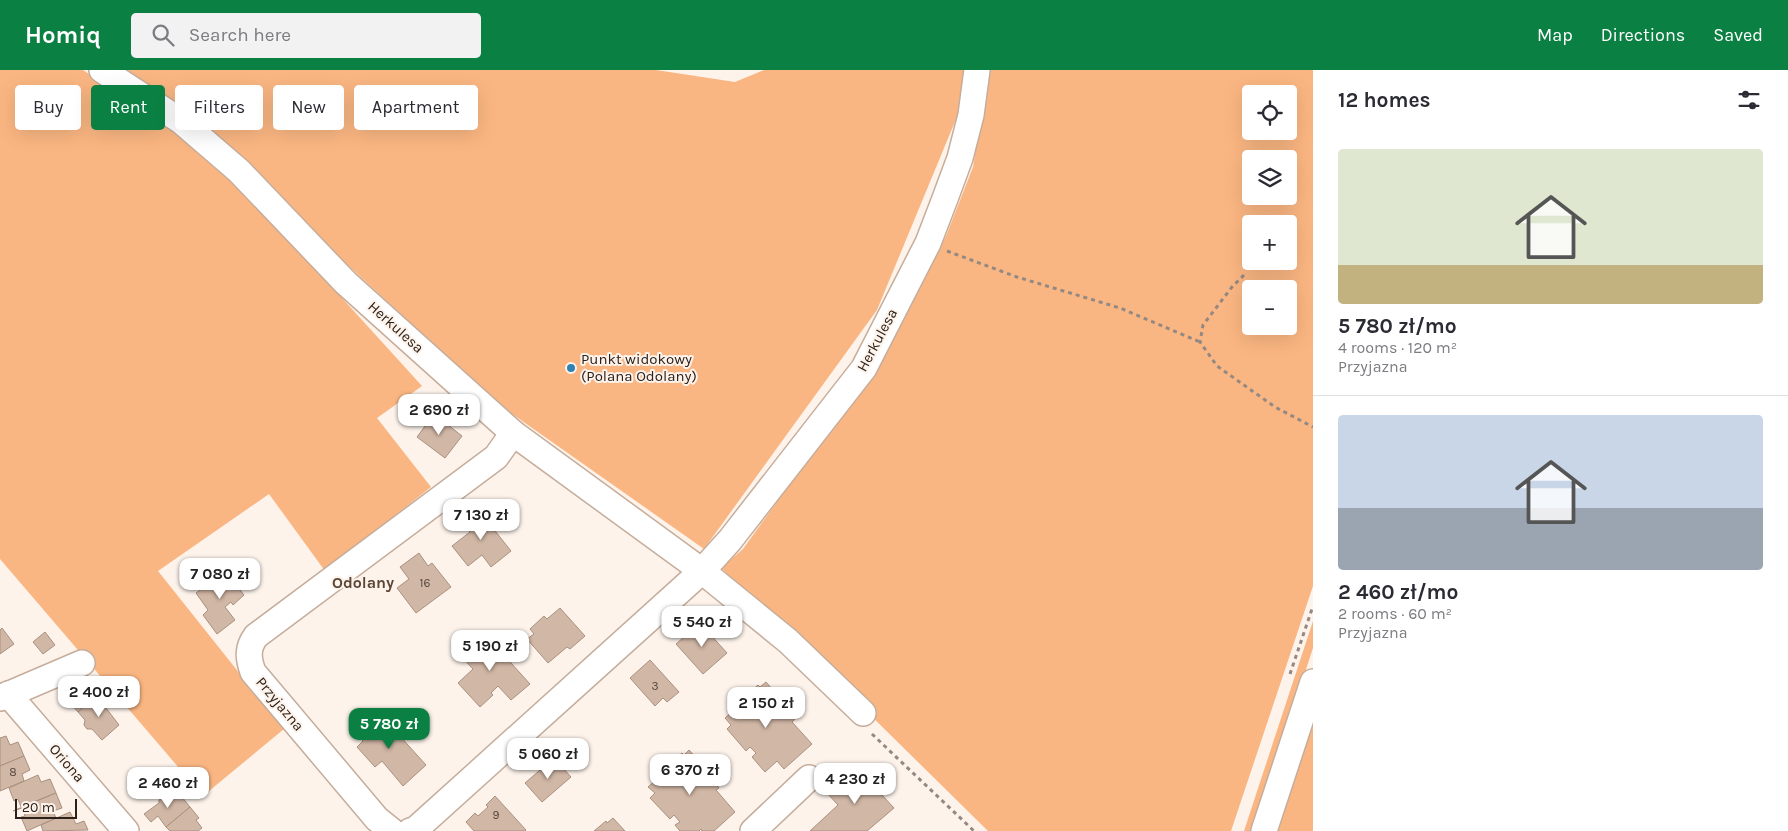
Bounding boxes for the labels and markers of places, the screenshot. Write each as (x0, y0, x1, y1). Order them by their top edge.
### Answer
place label: Punkt widokowy (Polana Odolany) (581, 350, 697, 385)
marker: Punkt widokowy (Polana Odolany) (565, 362, 577, 374)
pin: 2 690 zł (387, 394, 491, 436)
pin: 7 130 zł (429, 498, 533, 541)
pin: 7 080 zł (168, 558, 272, 600)
pin: 5 540 zł (650, 606, 754, 648)
pin: 5 190 zł (438, 630, 542, 672)
pin: 2 400 zł (47, 676, 151, 718)
pin: 2 150 zł (714, 686, 818, 729)
pin: 5 780 zł (337, 708, 441, 750)
pin: 5 060 zł (496, 738, 600, 780)
pin: 6 370 zł (638, 754, 742, 796)
pin: 4 230 zł (803, 762, 907, 805)
pin: 2 460 zł (116, 766, 220, 809)

